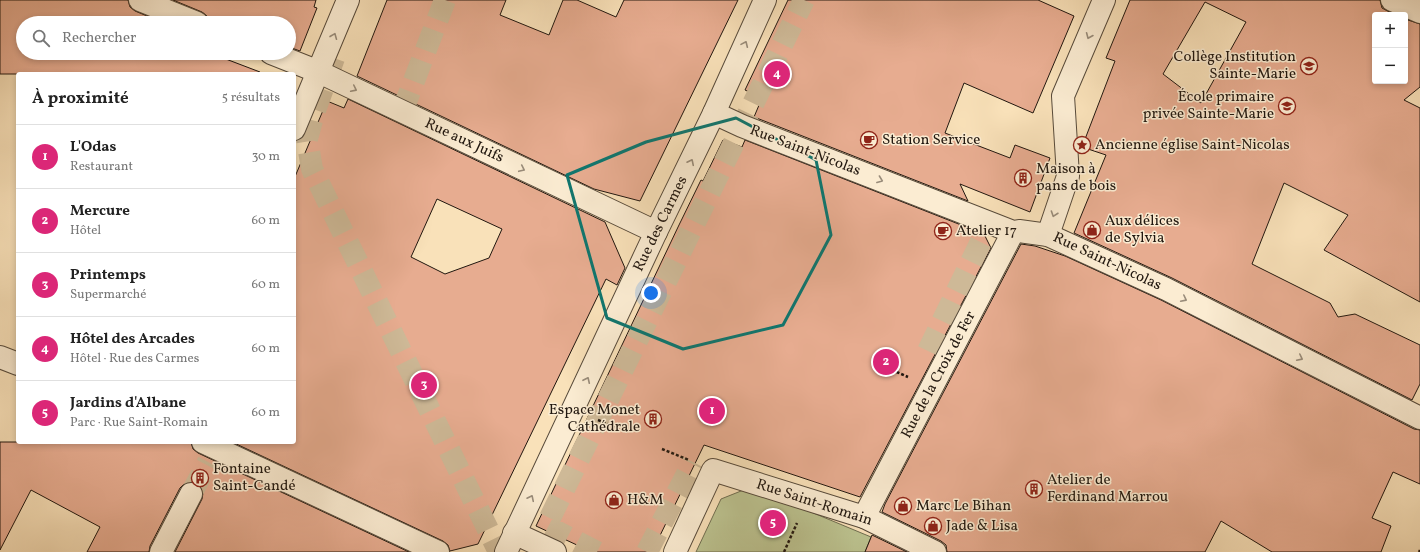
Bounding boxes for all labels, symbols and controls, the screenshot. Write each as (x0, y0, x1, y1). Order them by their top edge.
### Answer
map controls (1372, 12, 1408, 84)
button: + (1372, 12, 1408, 48)
search box (16, 16, 296, 60)
icon: search (30, 27, 52, 49)
text: Rechercher (62, 28, 136, 49)
one-way arrow (1085, 32, 1093, 39)
one-way arrow (329, 33, 337, 40)
one-way arrow (741, 41, 749, 48)
place label: Collège Institution Sainte-Marie (1174, 47, 1296, 85)
button: − (1372, 48, 1408, 84)
school or university icon: Collège Institution Sainte-Marie (1299, 56, 1319, 76)
pin: 4 (764, 59, 790, 89)
one-way arrow (350, 84, 357, 92)
text: À proximité (32, 87, 129, 110)
place label: École primaire privée Sainte-Marie (1143, 87, 1274, 125)
text: 5 résultats (222, 89, 280, 107)
school or university icon: École primaire privée Sainte-Marie (1277, 96, 1297, 116)
street label: Rue aux Juifs (421, 114, 507, 168)
street label: Rue Saint-Nicolas (746, 120, 864, 182)
cafe icon: Station Service (859, 130, 879, 150)
place label: Station Service (882, 130, 980, 151)
place icon: Ancienne église Saint-Nicolas (1072, 135, 1092, 155)
place label: Ancienne église Saint-Nicolas (1095, 135, 1290, 156)
text: L'Odas (70, 137, 116, 158)
text: 1 (42, 148, 48, 166)
text: 30 m (252, 148, 280, 166)
text: Restaurant (70, 158, 133, 176)
one-way arrow (686, 159, 694, 166)
place label: Maison à pans de bois (1036, 159, 1116, 197)
one-way arrow (518, 164, 525, 172)
building icon: Maison à pans de bois (1013, 168, 1033, 188)
street label: Rue des Carmes (629, 173, 693, 275)
one-way arrow (877, 176, 884, 184)
text: Mercure (70, 201, 130, 222)
one-way arrow (1051, 211, 1059, 218)
place label: Aux délices de Sylvia (1105, 211, 1179, 249)
text: 2 (42, 212, 48, 230)
text: 60 m (252, 212, 280, 230)
shop icon: Aux délices de Sylvia (1082, 220, 1102, 240)
cafe icon: Atelier 17 (933, 221, 953, 241)
place label: Atelier 17 (956, 221, 1017, 242)
text: Hôtel (70, 222, 101, 240)
street label: Rue Saint-Nicolas (1049, 228, 1165, 296)
text: Printemps (70, 265, 146, 286)
text: 3 (42, 276, 48, 294)
text: 60 m (252, 276, 280, 294)
your location (641, 283, 661, 303)
text: Supermarché (70, 286, 146, 304)
one-way arrow (1180, 294, 1188, 301)
street label: Rue de la Croix de Fer (897, 308, 981, 442)
text: Hôtel des Arcades (70, 329, 195, 350)
text: 4 (41, 340, 49, 358)
text: 60 m (252, 340, 280, 358)
pin: 2 (873, 347, 899, 377)
text: Hôtel · Rue des Carmes (70, 350, 199, 368)
one-way arrow (1296, 353, 1303, 361)
pin: 3 (411, 370, 437, 400)
one-way arrow (582, 377, 590, 385)
text: Jardins d'Albane (70, 393, 186, 414)
pin: 1 (699, 396, 725, 426)
place label: Espace Monet Cathédrale (549, 400, 640, 438)
text: 5 (42, 404, 48, 422)
text: 60 m (252, 404, 280, 422)
building icon: Espace Monet Cathédrale (643, 409, 663, 429)
text: Parc · Rue Saint-Romain (70, 414, 208, 432)
place label: Fontaine Saint-Candé (213, 459, 296, 497)
building icon: Fontaine Saint-Candé (190, 468, 210, 488)
place label: Atelier de Ferdinand Marrou (1047, 470, 1168, 508)
street label: Rue Saint-Romain (753, 474, 875, 532)
building icon: Atelier de Ferdinand Marrou (1024, 479, 1044, 499)
shop icon: H&M (604, 490, 624, 510)
place label: H&M (627, 490, 663, 511)
one-way arrow (526, 494, 534, 502)
shop icon: Marc Le Bihan (893, 496, 913, 516)
place label: Marc Le Bihan (916, 496, 1011, 517)
pin: 5 (760, 508, 786, 538)
shop icon: Jade & Lisa (923, 516, 943, 536)
place label: Jade & Lisa (946, 516, 1018, 537)

